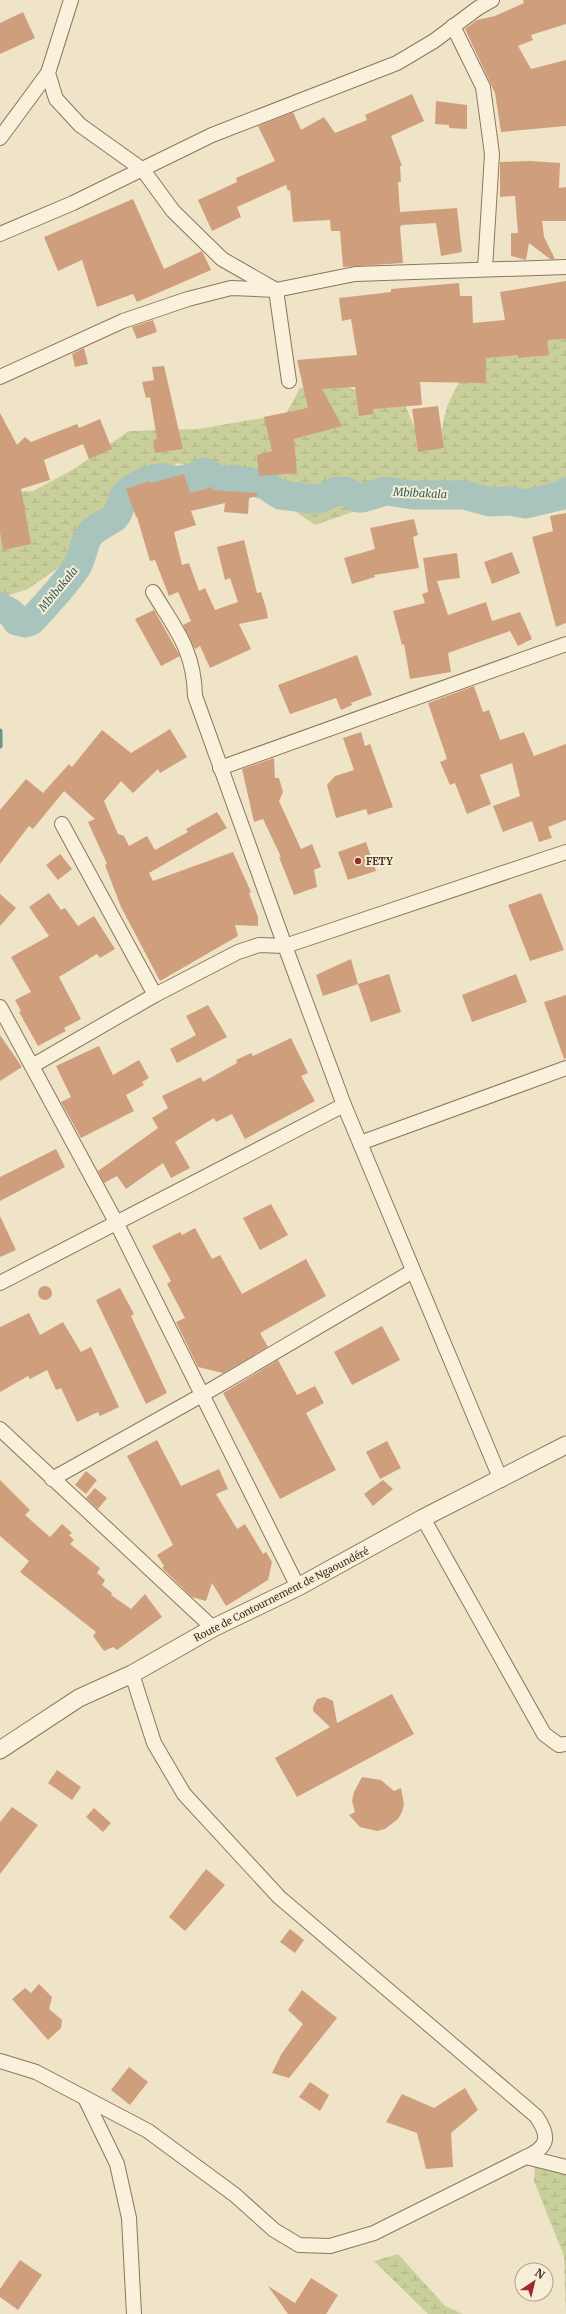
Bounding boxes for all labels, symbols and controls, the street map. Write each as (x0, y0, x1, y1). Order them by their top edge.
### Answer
water label: Mbibakala (392, 485, 447, 501)
water label: Mbibakala (35, 564, 81, 615)
place label: FETY (366, 855, 393, 868)
marker: FETY (353, 856, 363, 866)
street label: Route de Contournement de Ngaoundéré (192, 1544, 371, 1644)
north arrow (514, 2262, 554, 2302)
text: N (532, 2266, 548, 2282)

